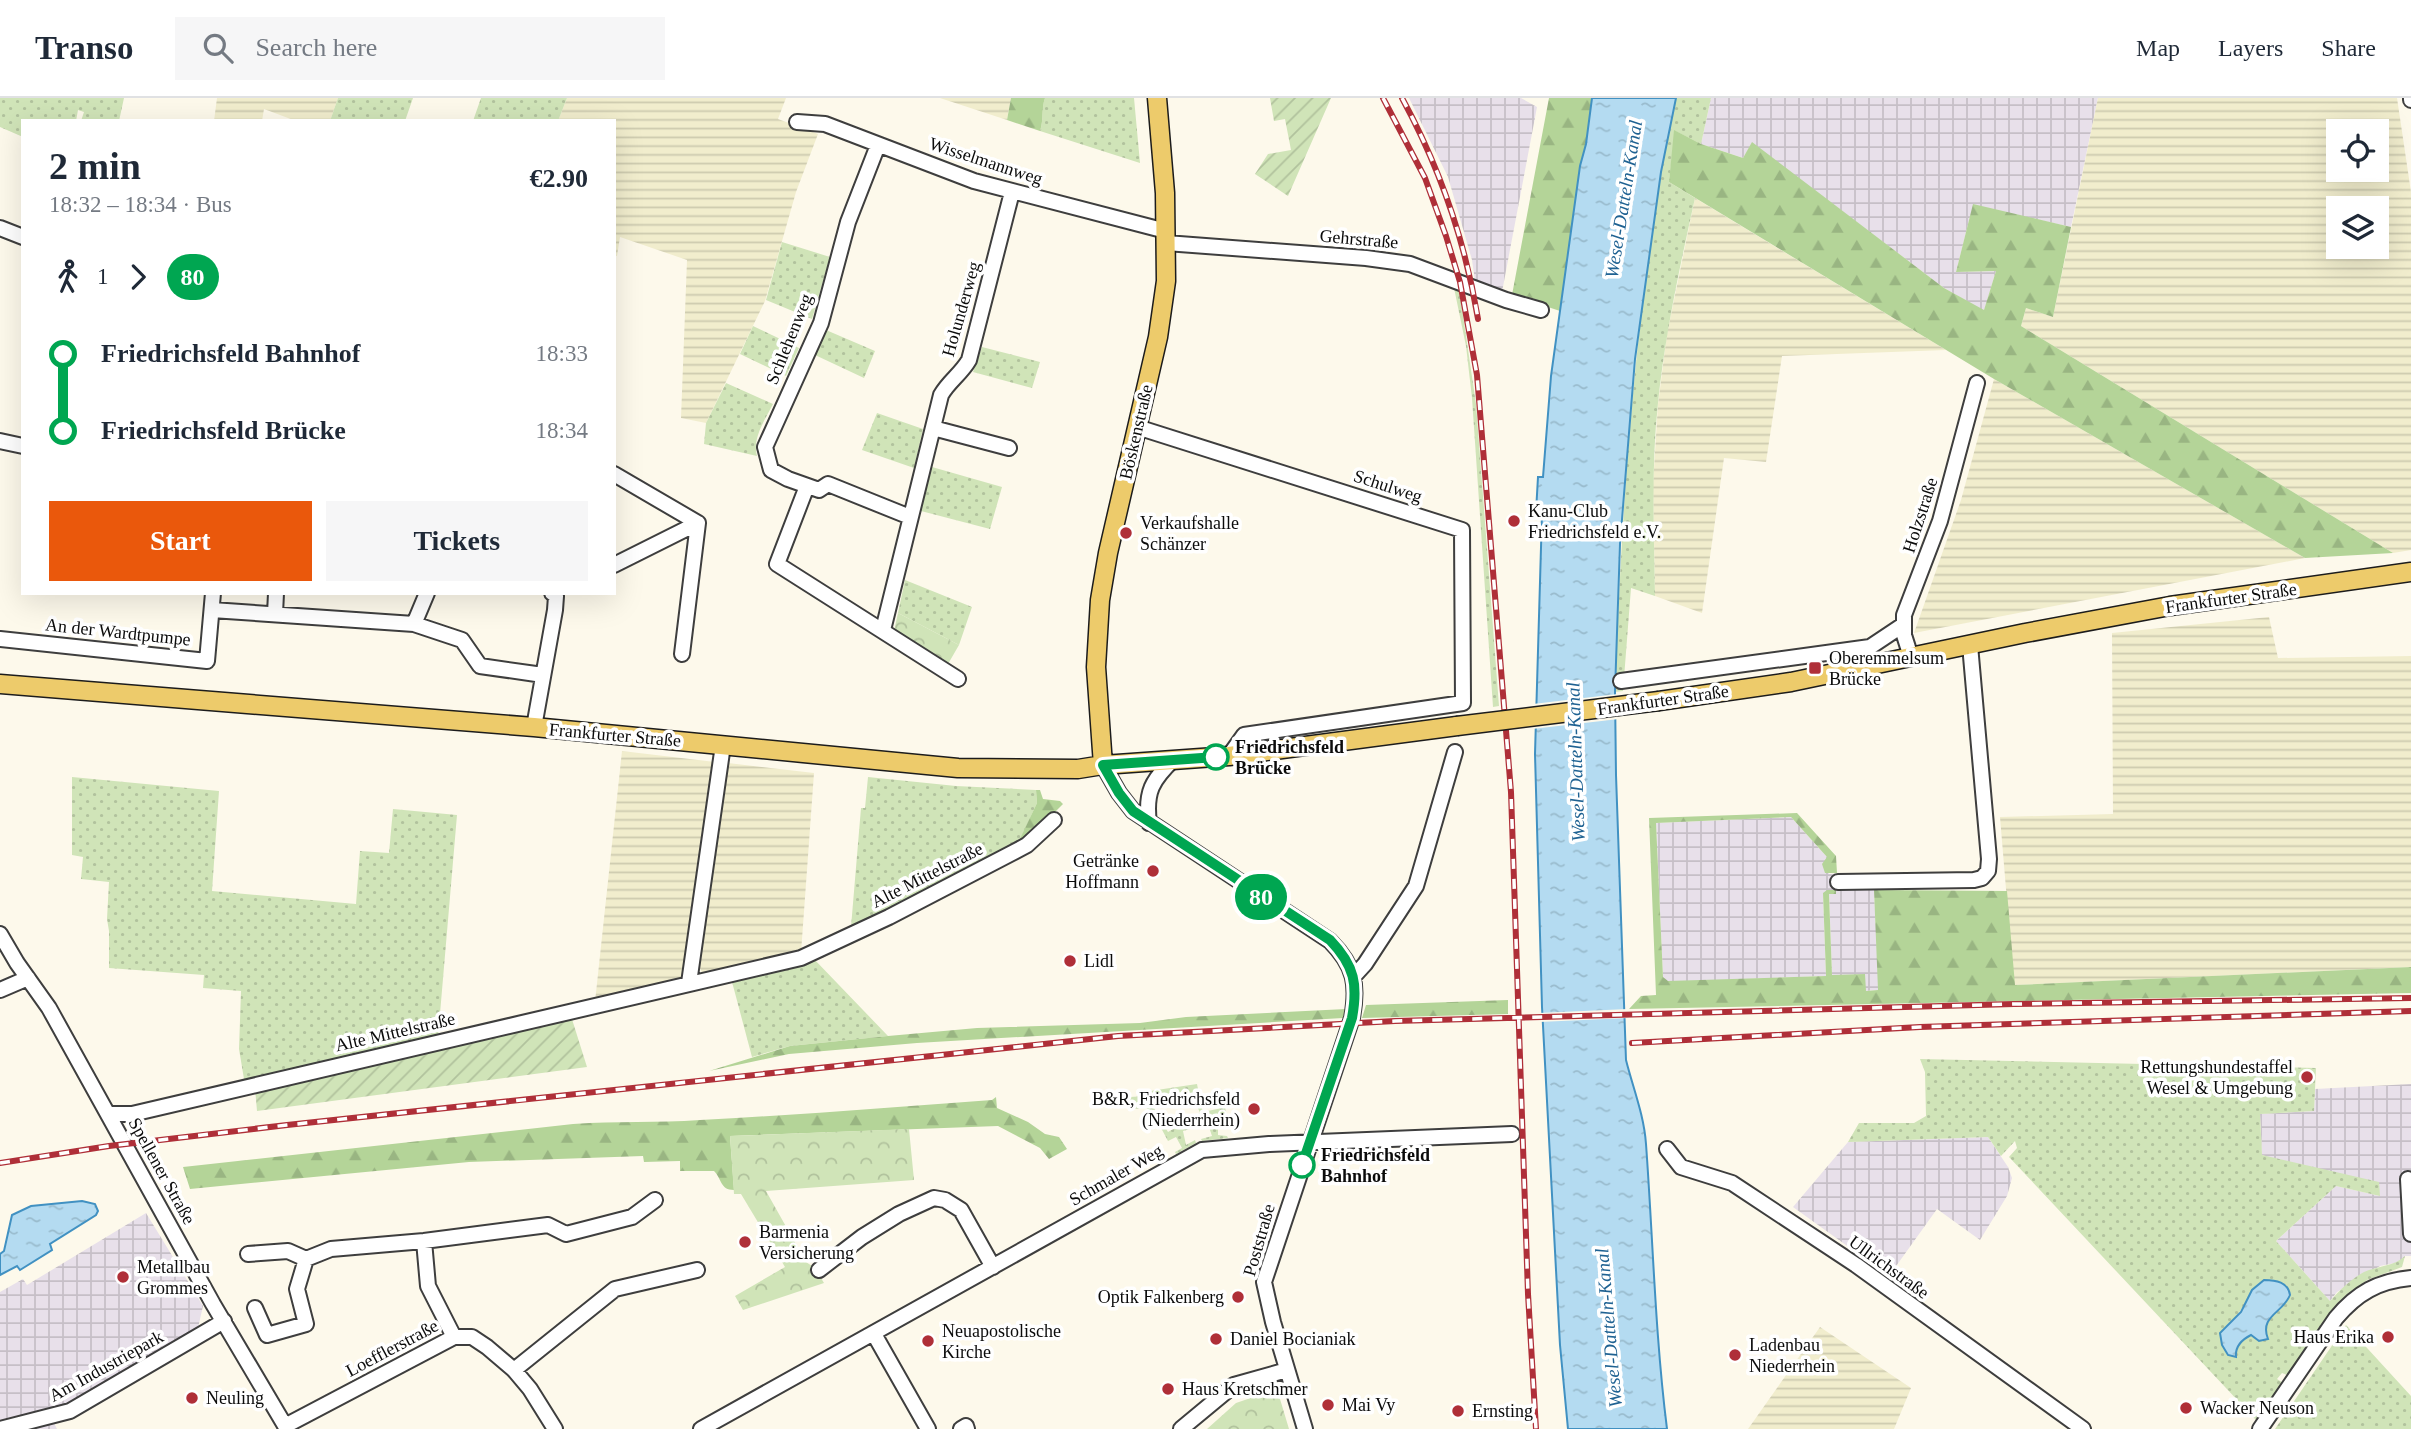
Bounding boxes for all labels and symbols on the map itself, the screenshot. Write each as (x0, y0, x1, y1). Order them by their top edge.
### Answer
water label: Wesel-Datteln-Kanal (1601, 119, 1646, 280)
street label: Wisselmannweg (927, 133, 1045, 189)
street label: Gehrstraße (1319, 226, 1399, 252)
street label: Holunderweg (938, 259, 984, 359)
street label: Schlehenweg (762, 291, 816, 387)
street label: Böskenstraße (1115, 382, 1157, 481)
street label: Schulweg (1351, 466, 1425, 506)
street label: Holzstraße (1898, 475, 1942, 555)
place label: Kanu-Club Friedrichsfeld e.V. (1528, 501, 1661, 542)
place label: Verkaufshalle Schänzer (1140, 513, 1239, 554)
marker: Kanu-Club Friedrichsfeld e.V. (1506, 513, 1522, 529)
marker: Verkaufshalle Schänzer (1118, 525, 1134, 541)
street label: Frankfurter Straße (2164, 579, 2298, 617)
street label: An der Wardtpumpe (44, 614, 192, 650)
place label: Oberemmelsum Brücke (1829, 648, 1944, 689)
marker: Oberemmelsum Brücke (1807, 660, 1823, 676)
street label: Frankfurter Straße (1596, 681, 1730, 719)
water label: Wesel-Datteln-Kanal (1562, 682, 1589, 842)
street label: Frankfurter Straße (548, 719, 682, 751)
place label: Friedrichsfeld Brücke (1235, 737, 1344, 778)
marker: Friedrichsfeld Brücke (1203, 744, 1229, 770)
street label: Alte Mittelstraße (868, 838, 986, 912)
place label: Getränke Hoffmann (1065, 851, 1139, 892)
marker: Getränke Hoffmann (1145, 863, 1161, 879)
line badge: 80 (1230, 874, 1292, 920)
place label: Lidl (1084, 951, 1114, 971)
marker: Lidl (1062, 953, 1078, 969)
street label: Alte Mittelstraße (333, 1008, 457, 1056)
place label: Rettungshundestaffel Wesel & Umgebung (2140, 1057, 2293, 1098)
marker: Rettungshundestaffel Wesel & Umgebung (2299, 1069, 2315, 1085)
place label: B&R, Friedrichsfeld (Niederrhein) (1092, 1089, 1240, 1131)
marker: B&R, Friedrichsfeld (Niederrhein) (1246, 1101, 1262, 1117)
street label: Spellener Straße (125, 1114, 199, 1228)
street label: Schmaler Weg (1066, 1140, 1166, 1210)
place label: Friedrichsfeld Bahnhof (1321, 1145, 1430, 1186)
marker: Friedrichsfeld Bahnhof (1289, 1152, 1315, 1178)
street label: Poststraße (1239, 1202, 1279, 1278)
place label: Barmenia Versicherung (759, 1222, 854, 1263)
street label: Ullrichstraße (1845, 1231, 1933, 1303)
marker: Barmenia Versicherung (737, 1234, 753, 1250)
water label: Wesel-Datteln-Kanal (1591, 1247, 1626, 1408)
place label: Metallbau Grommes (137, 1257, 210, 1298)
marker: Metallbau Grommes (115, 1269, 131, 1285)
place label: Optik Falkenberg (1098, 1287, 1224, 1307)
marker: Optik Falkenberg (1230, 1289, 1246, 1305)
street label: Loefflerstraße (342, 1315, 442, 1381)
place label: Neuapostolische Kirche (942, 1321, 1061, 1362)
street label: Am Industriepark (45, 1326, 167, 1406)
place label: Haus Erika (2294, 1327, 2374, 1347)
place label: Daniel Bocianiak (1230, 1329, 1355, 1349)
marker: Haus Erika (2380, 1329, 2396, 1345)
marker: Daniel Bocianiak (1208, 1331, 1224, 1347)
marker: Neuapostolische Kirche (920, 1333, 936, 1349)
place label: Ladenbau Niederrhein (1749, 1335, 1835, 1376)
marker: Ladenbau Niederrhein (1727, 1347, 1743, 1363)
place label: Haus Kretschmer (1182, 1379, 1307, 1399)
marker: Haus Kretschmer (1160, 1381, 1176, 1397)
place label: Neuling (206, 1388, 264, 1408)
marker: Neuling (184, 1390, 200, 1406)
place label: Mai Vy (1342, 1395, 1395, 1415)
marker: Mai Vy (1320, 1397, 1336, 1413)
place label: Wacker Neuson (2200, 1398, 2314, 1418)
marker: Wacker Neuson (2178, 1400, 2194, 1416)
place label: Ernsting (1472, 1401, 1533, 1421)
marker: Ernsting (1450, 1403, 1466, 1419)

